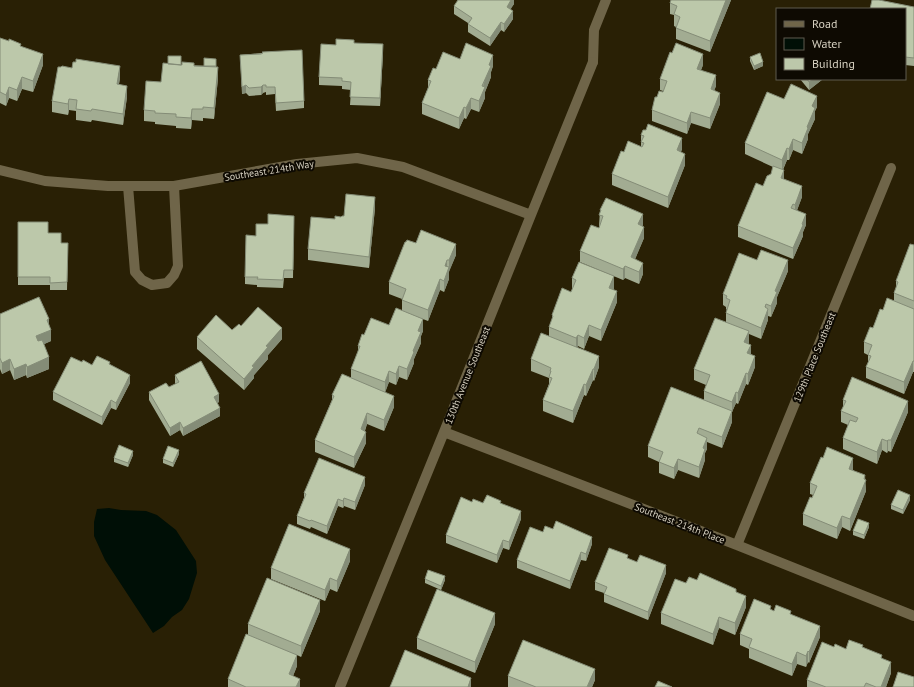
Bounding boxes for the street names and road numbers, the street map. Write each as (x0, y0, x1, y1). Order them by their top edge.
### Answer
street label: Southeast 214th Way (223, 157, 315, 184)
street label: 129th Place Southeast (790, 310, 839, 404)
street label: 130th Avenue Southeast (442, 324, 493, 426)
street label: Southeast 214th Place (633, 500, 727, 547)

